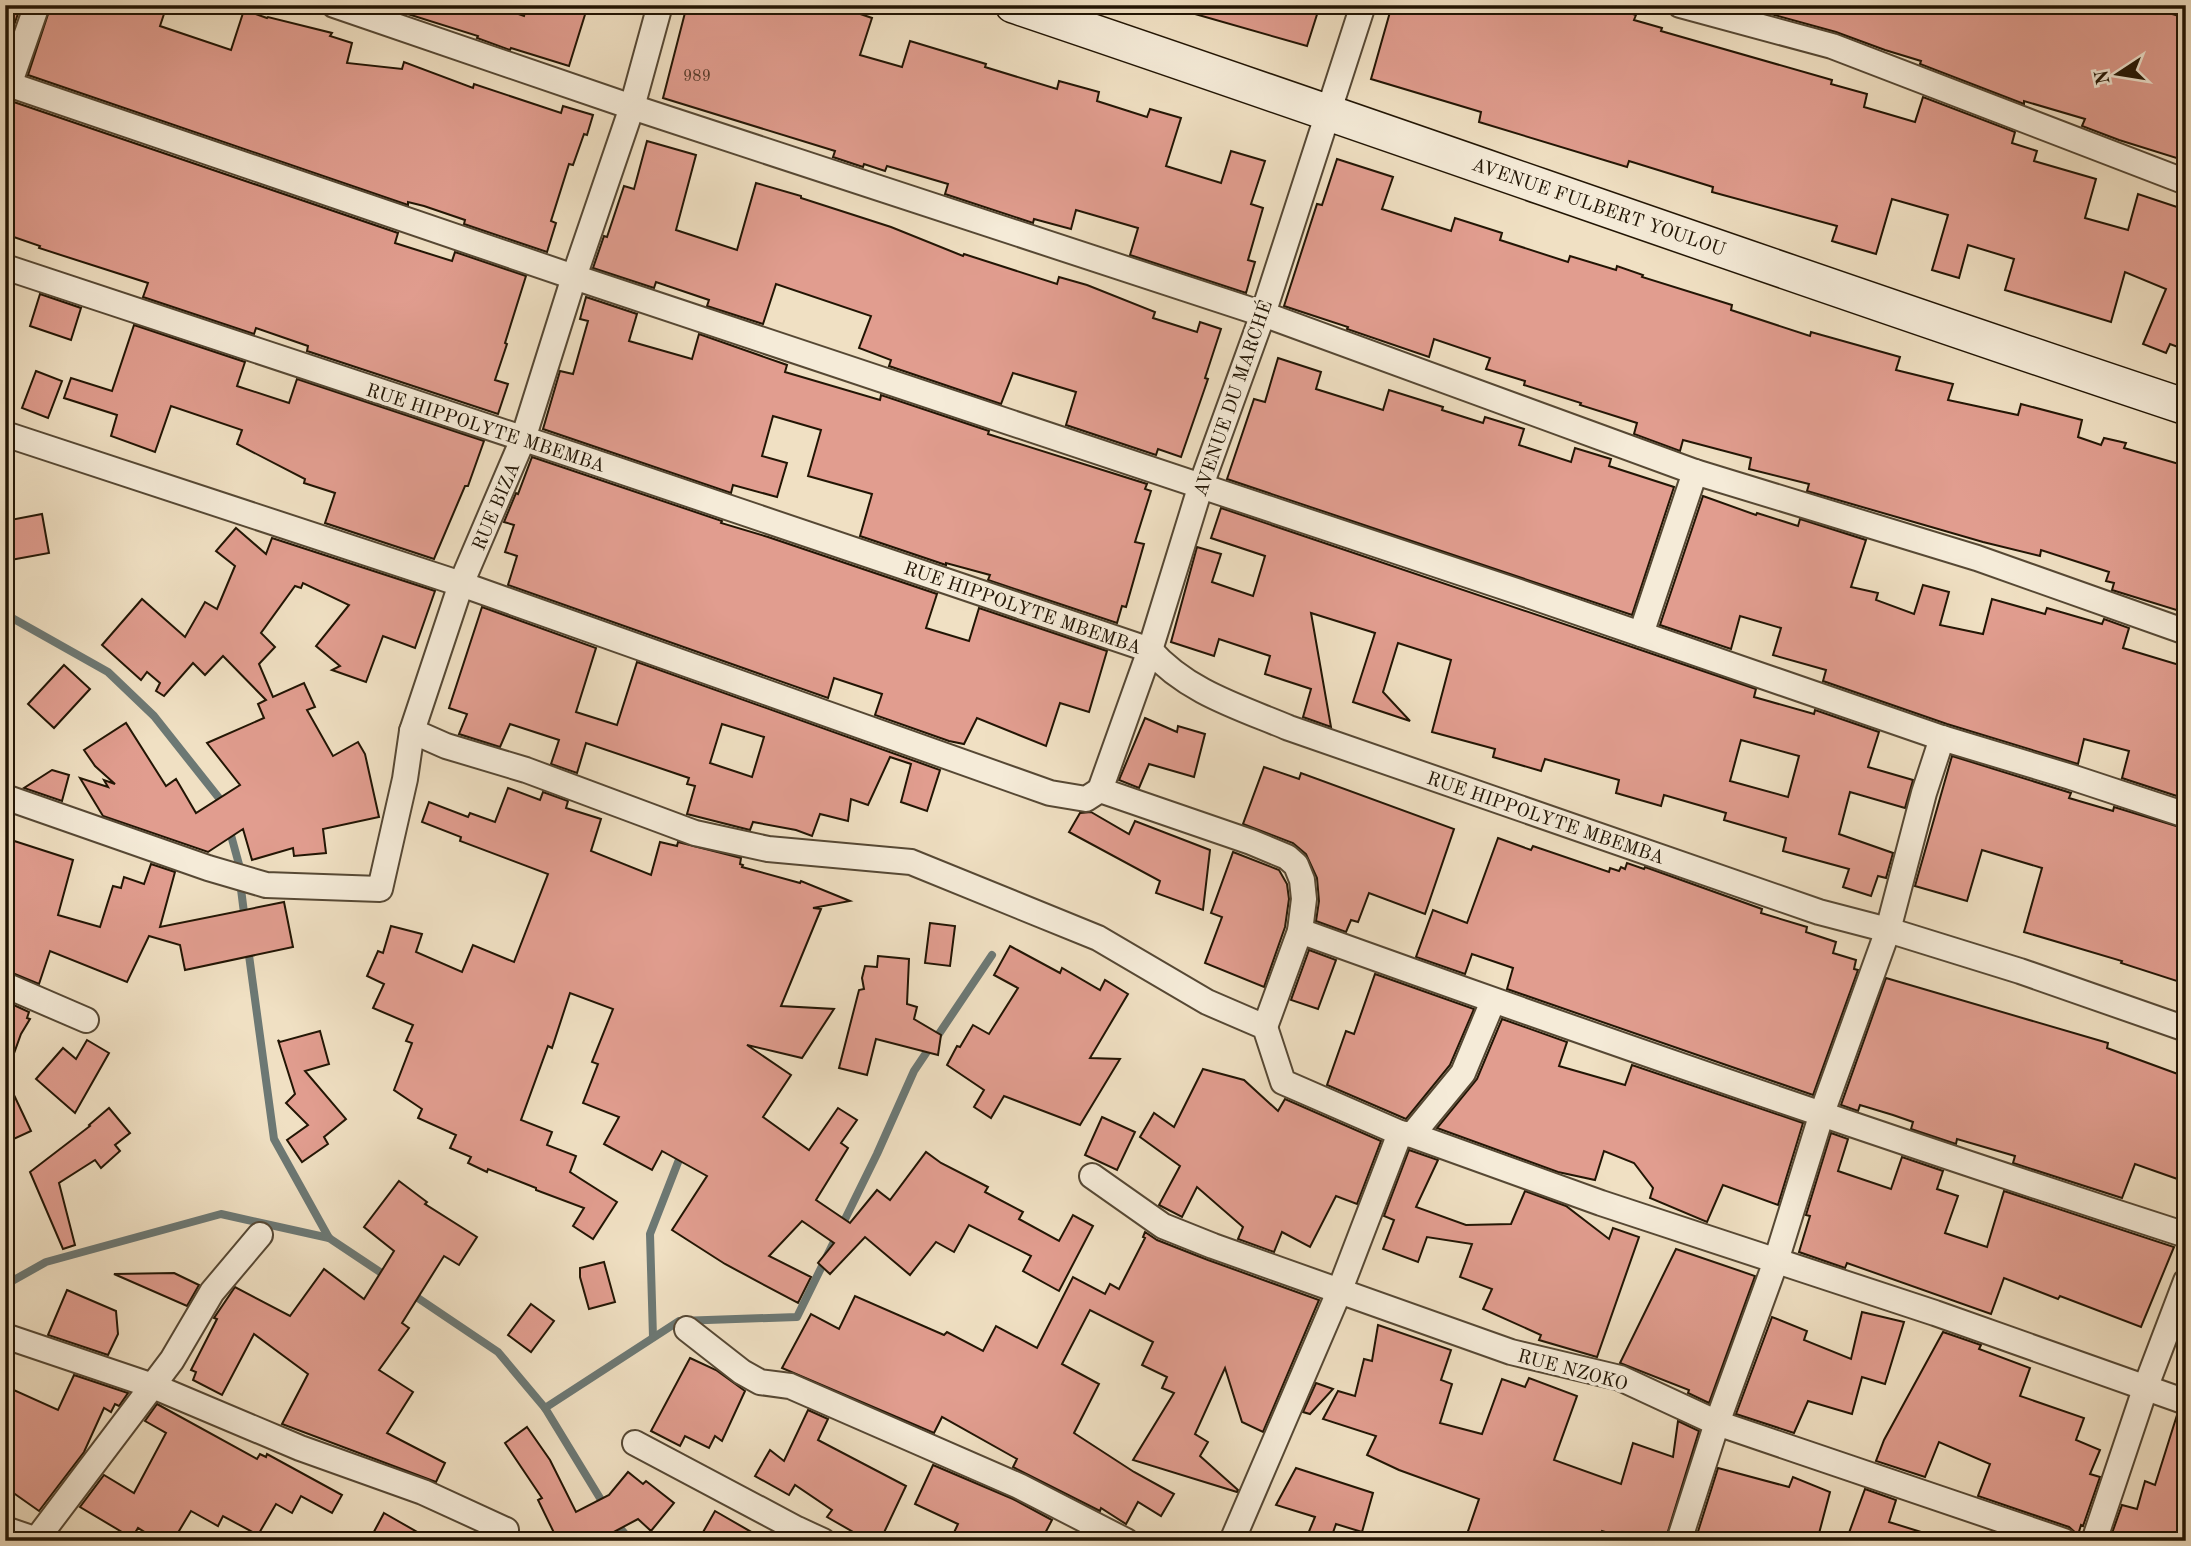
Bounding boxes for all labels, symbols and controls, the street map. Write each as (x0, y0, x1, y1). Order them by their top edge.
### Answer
north arrow (2082, 38, 2152, 108)
text: N (2093, 67, 2115, 86)
house number: 989 (683, 69, 711, 85)
street label: AVENUE FULBERT YOULOU (1469, 156, 1728, 261)
street label: AVENUE DU MARCHÉ (1188, 297, 1277, 499)
street label: RUE HIPPOLYTE MBEMBA (363, 382, 608, 477)
street label: RUE BIZA (470, 460, 525, 554)
street label: RUE HIPPOLYTE MBEMBA (901, 560, 1144, 659)
street label: RUE HIPPOLYTE MBEMBA (1424, 770, 1667, 869)
street label: RUE NZOKO (1515, 1348, 1630, 1395)

